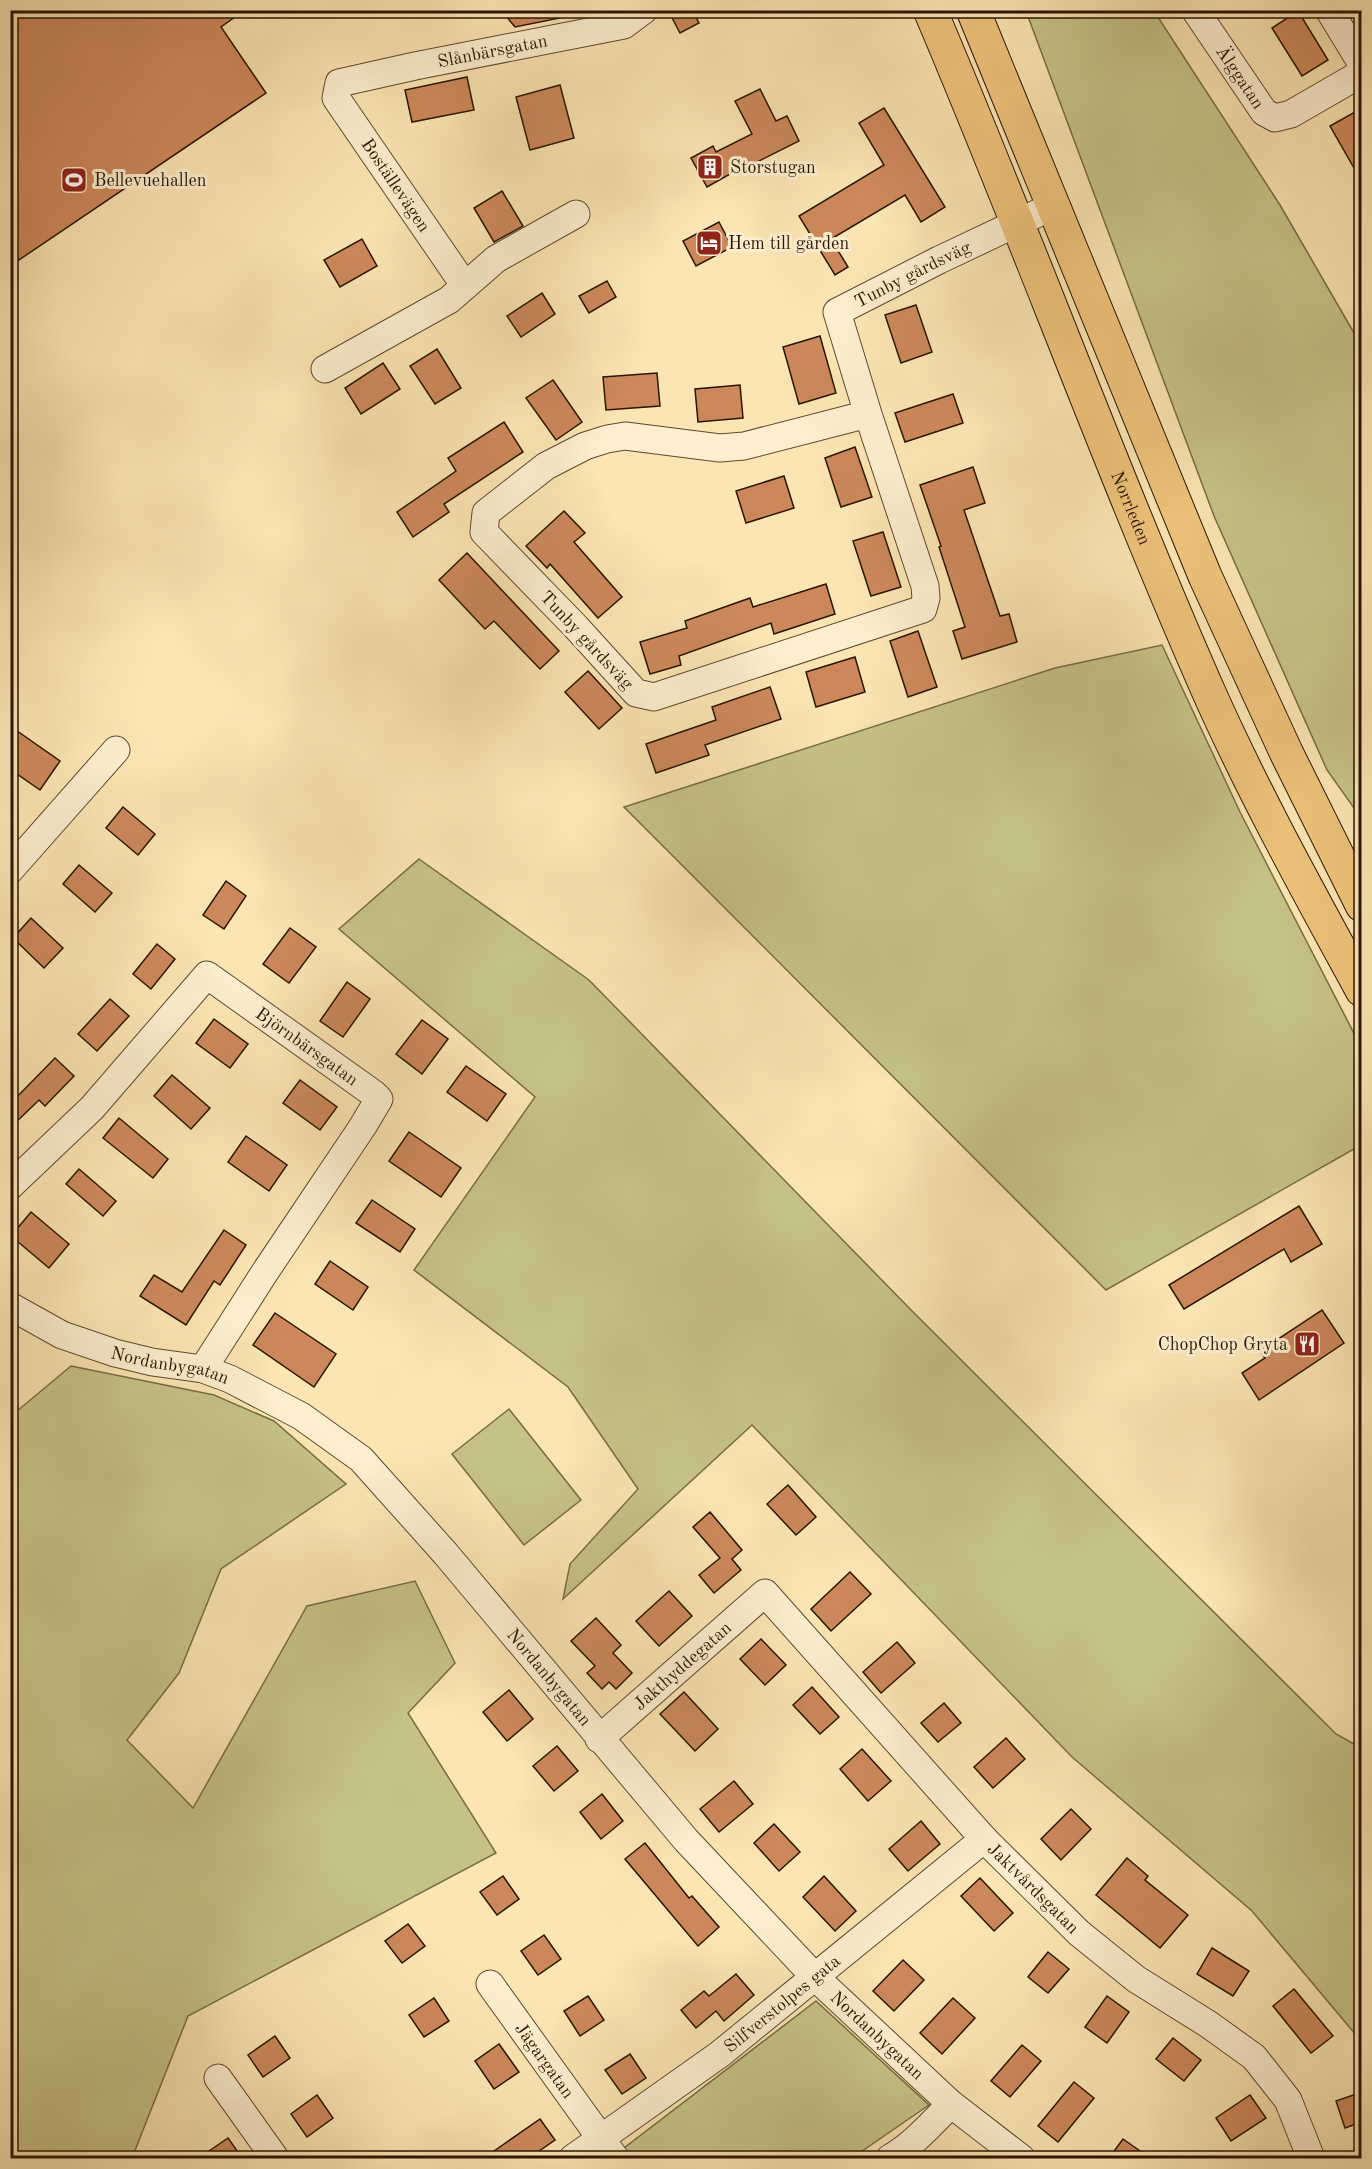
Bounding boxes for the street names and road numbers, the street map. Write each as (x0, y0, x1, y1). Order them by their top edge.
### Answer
street label: Slånbärsgatan (436, 32, 549, 71)
street label: Älggatan (1212, 41, 1267, 113)
street label: Boställevägen (357, 136, 433, 236)
street label: Tunby gårdsväg (852, 238, 974, 311)
street label: Norrleden (1107, 469, 1153, 548)
street label: Tunby gårdsväg (536, 588, 636, 694)
street label: Björnbärsgatan (252, 1005, 361, 1090)
street label: Nordanbygatan (109, 1344, 232, 1388)
street label: Jakthyddegatan (631, 1619, 736, 1714)
street label: Nordanbygatan (503, 1626, 594, 1730)
street label: Jaktvårdsgatan (983, 1840, 1082, 1938)
street label: Silfverstolpes gata (721, 1952, 844, 2057)
street label: Nordanbygatan (826, 1988, 927, 2084)
street label: Jägargatan (511, 2020, 577, 2102)

